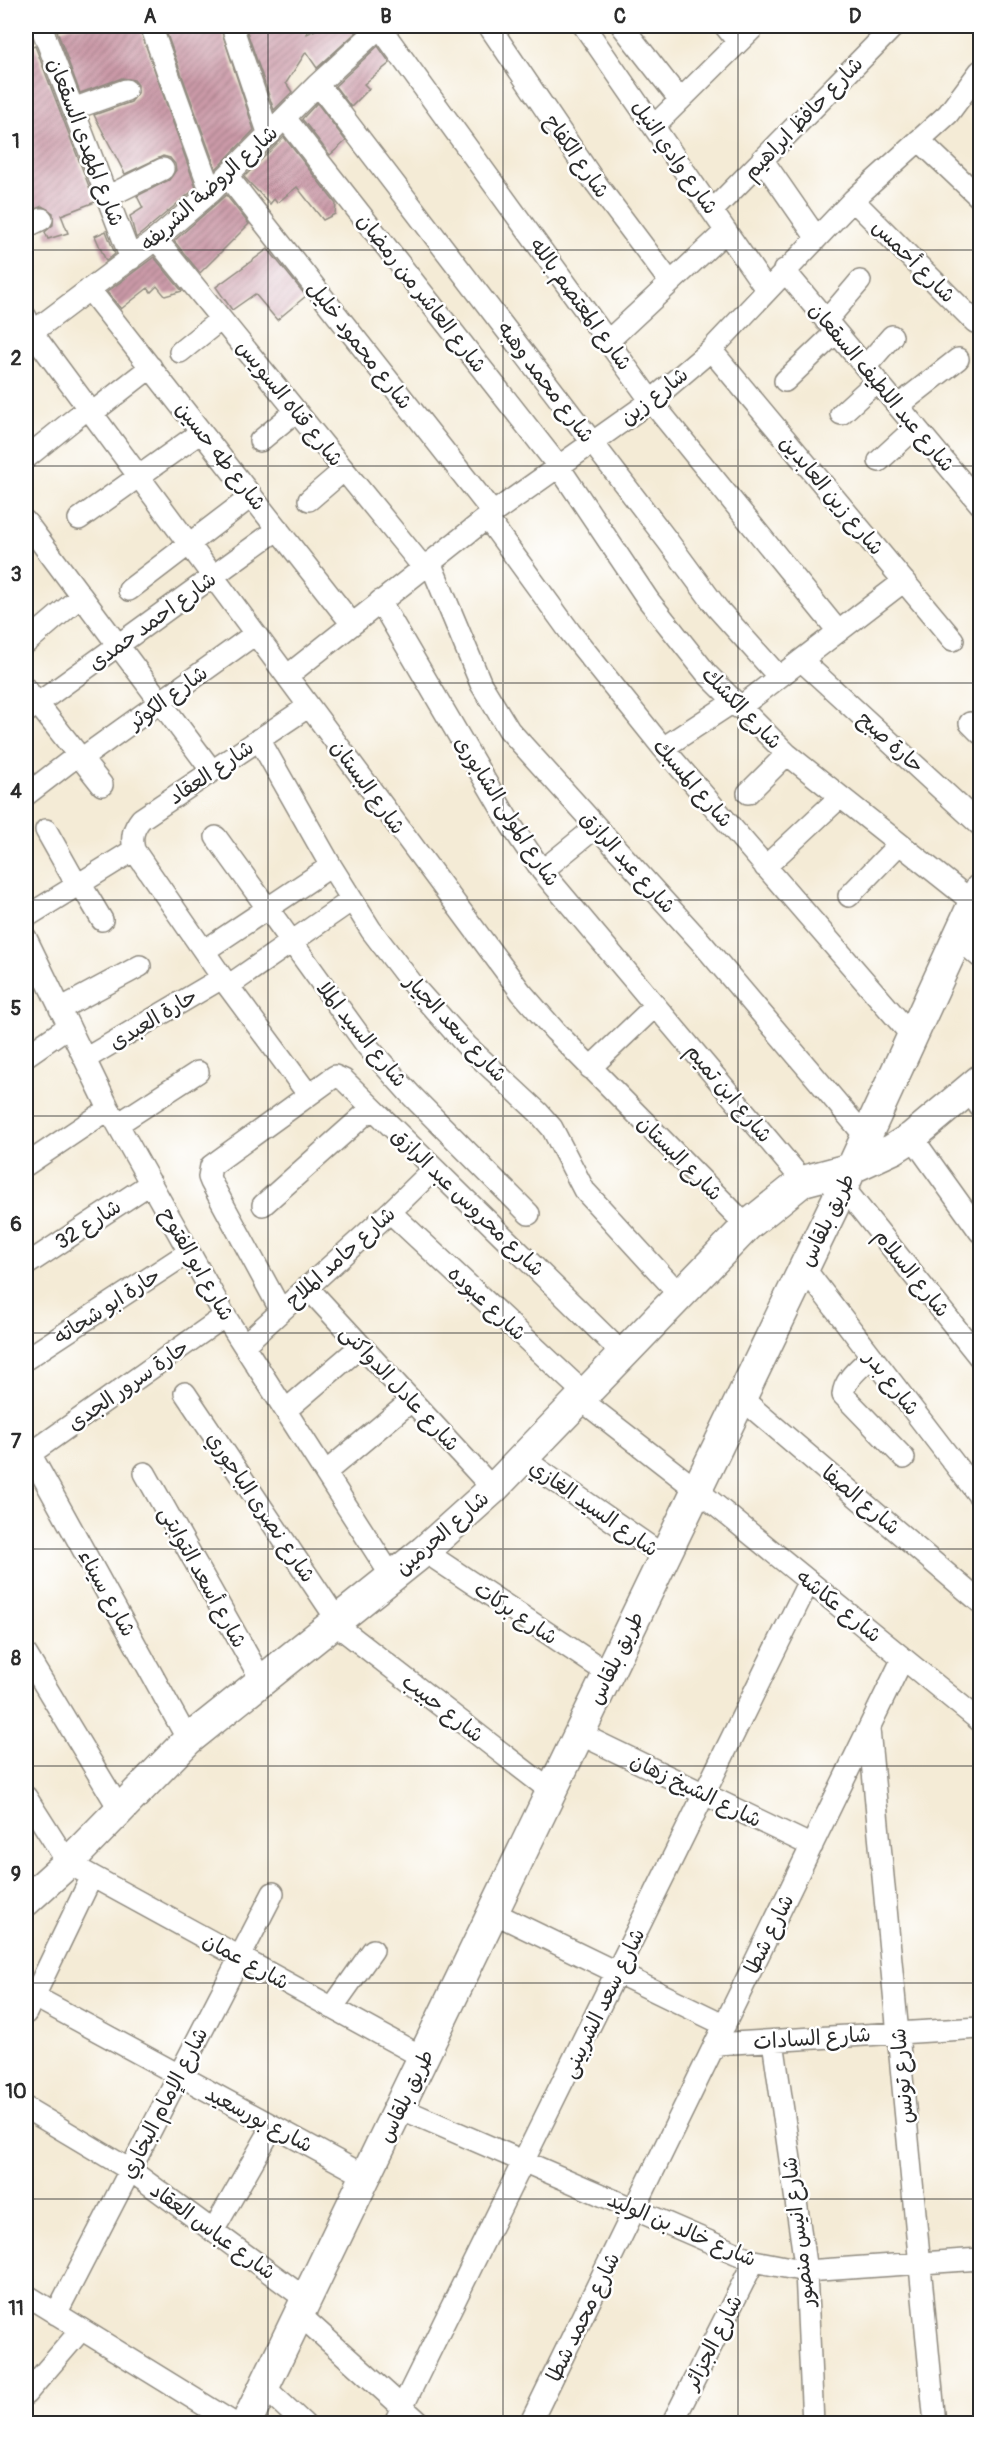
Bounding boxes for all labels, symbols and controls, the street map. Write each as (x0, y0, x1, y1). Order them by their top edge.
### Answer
text: A (144, 4, 157, 29)
text: B (380, 4, 392, 29)
text: C (614, 4, 626, 29)
text: D (849, 4, 862, 29)
street label: شارع حافظ ابراهيم (738, 51, 871, 187)
street label: شارع المهدى السقعان (40, 54, 130, 231)
street label: شارع وادي النيل (624, 95, 724, 220)
street label: شارع الكفاح (537, 109, 615, 204)
street label: شارع الروضة الشريفه (135, 119, 284, 258)
text: 1 (12, 129, 20, 154)
street label: شارع العاشر من رمضان (350, 208, 492, 379)
street label: شارع أحمس (865, 214, 961, 310)
street label: شارع المعتصم بالله (522, 233, 638, 377)
street label: شارع محمود خليل (300, 276, 418, 416)
street label: شارع عبد اللطيف السقعان (802, 297, 960, 478)
street label: شارع محمد وهبه (490, 316, 600, 449)
street label: شارع قناه السويس (229, 334, 349, 473)
text: 2 (10, 346, 22, 371)
street label: شارع زين (615, 361, 695, 432)
street label: شارع طه حسين (169, 396, 272, 517)
street label: شارع زين العابدين (773, 430, 890, 562)
text: 3 (10, 562, 22, 587)
street label: شارع احمد حمدى (83, 566, 222, 678)
street label: شارع الكوثر (122, 659, 214, 737)
street label: شارع الكشك (695, 661, 788, 756)
street label: حارة صبح (852, 705, 930, 779)
street label: شارع المولى الشابورى (447, 731, 565, 892)
street label: شارع المسبك (646, 733, 739, 834)
street label: شارع العقاد (163, 734, 260, 812)
street label: شارع البستان (323, 735, 411, 840)
text: 4 (10, 779, 22, 804)
street label: شارع عبد الرازق (573, 805, 681, 920)
street label: شارع سعد الجيار (397, 967, 513, 1089)
street label: شارع السيد الملا (310, 975, 413, 1094)
street label: حارة العبدى (104, 983, 202, 1056)
text: 5 (11, 996, 22, 1021)
street label: شارع ابن تميم (678, 1038, 778, 1150)
street label: شارع البستان (630, 1110, 728, 1208)
street label: شارع محروس عبد الرازق (385, 1122, 550, 1283)
street label: طريق بلقاس (793, 1169, 862, 1271)
street label: شارع 32 (50, 1193, 127, 1257)
street label: شارع حامد الملاح (280, 1201, 402, 1315)
street label: شارع ابو الفتوح (152, 1203, 240, 1326)
text: 6 (10, 1212, 22, 1237)
street label: شارع السلام (866, 1224, 956, 1324)
street label: شارع عبوده (441, 1260, 532, 1347)
street label: حارة ابو شحاته (49, 1262, 166, 1351)
street label: شارع عادل الدواكنى (333, 1319, 465, 1458)
street label: حارة سرور الجدى (62, 1334, 194, 1437)
street label: شارع بدر (856, 1344, 925, 1422)
street label: شارع نصرى الباجوري (199, 1427, 321, 1588)
text: 7 (11, 1429, 22, 1454)
street label: شارع السيد الغازي (523, 1454, 664, 1564)
street label: شارع الصفا (815, 1460, 906, 1542)
street label: شارع الحرمين (390, 1485, 496, 1582)
street label: شارع أسعد التوابتى (152, 1502, 253, 1653)
street label: شارع سيناء (71, 1545, 142, 1642)
street label: شارع عكاشه (790, 1564, 887, 1650)
street label: شارع بركات (468, 1576, 563, 1652)
street label: طريق بلقاس (582, 1607, 651, 1709)
text: 8 (11, 1646, 21, 1671)
street label: شارع حبيب (396, 1668, 489, 1750)
street label: شارع الشيخ زهان (625, 1747, 766, 1835)
text: 9 (11, 1862, 21, 1887)
street label: شارع شطا (739, 1890, 801, 1979)
street label: شارع سعد الشربينى (556, 1924, 652, 2083)
street label: شارع عمان (197, 1927, 294, 1997)
street label: شارع السادات (752, 2021, 872, 2057)
street label: شارع الإمام البخاري (115, 2023, 216, 2184)
street label: شارع تونس (885, 2027, 921, 2125)
street label: طريق بلقاس (372, 2045, 441, 2147)
text: 10 (5, 2079, 27, 2104)
street label: شارع بورسعيد (200, 2080, 317, 2160)
street label: شارع انيس منصور (776, 2155, 822, 2311)
street label: شارع عباس العقاد (144, 2177, 281, 2287)
street label: شارع خالد بن الوليد (603, 2186, 760, 2274)
street label: شارع محمد شطا (540, 2248, 627, 2387)
street label: شارع الجزائر (677, 2290, 750, 2396)
text: 11 (8, 2296, 24, 2321)

